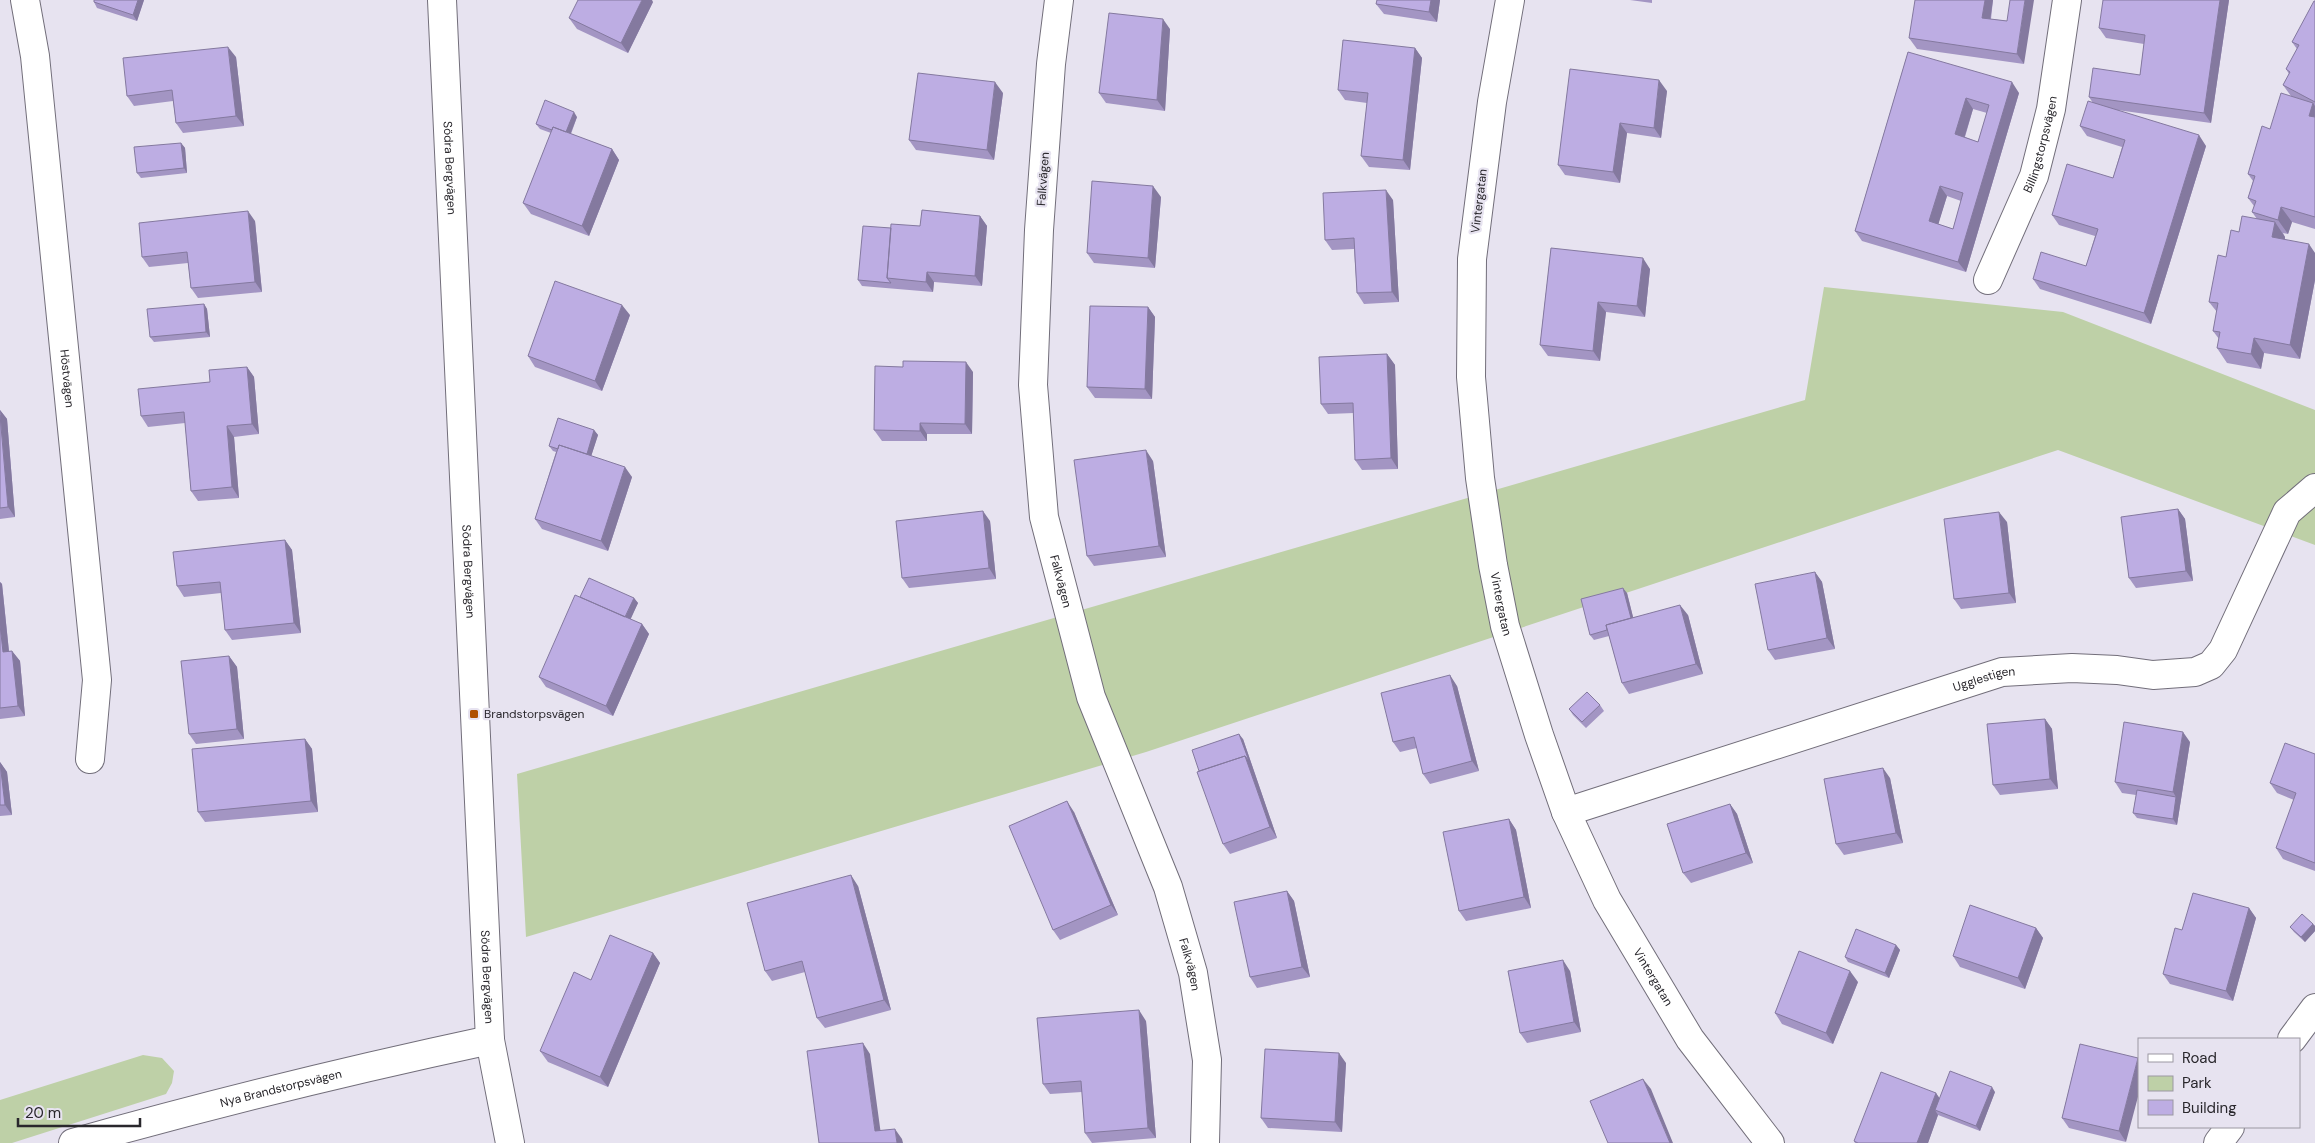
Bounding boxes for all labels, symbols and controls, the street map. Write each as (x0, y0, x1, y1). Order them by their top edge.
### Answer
street label: Billingstorpsvägen (2020, 95, 2061, 195)
street label: Södra Bergvägen (440, 121, 460, 215)
street label: Falkvägen (1033, 151, 1053, 206)
street label: Vintergatan (1467, 168, 1491, 234)
street label: Höstvägen (56, 349, 78, 409)
street label: Södra Bergvägen (458, 524, 479, 619)
street label: Falkvägen (1046, 553, 1075, 610)
street label: Vintergatan (1487, 571, 1516, 638)
street label: Ugglestigen (1951, 663, 2016, 695)
place label: Brandstorpsvägen (484, 706, 585, 722)
marker: Brandstorpsvägen (468, 708, 480, 720)
street label: Södra Bergvägen (477, 930, 497, 1024)
street label: Falkvägen (1175, 936, 1204, 992)
street label: Vintergatan (1630, 945, 1677, 1009)
legend (2138, 1038, 2300, 1128)
text: Road (2182, 1048, 2217, 1068)
street label: Nya Brandstorpsvägen (218, 1066, 344, 1111)
text: Park (2182, 1073, 2212, 1093)
scale bar (18, 1096, 140, 1128)
text: Building (2182, 1098, 2237, 1118)
text: 20 m (25, 1103, 61, 1123)

